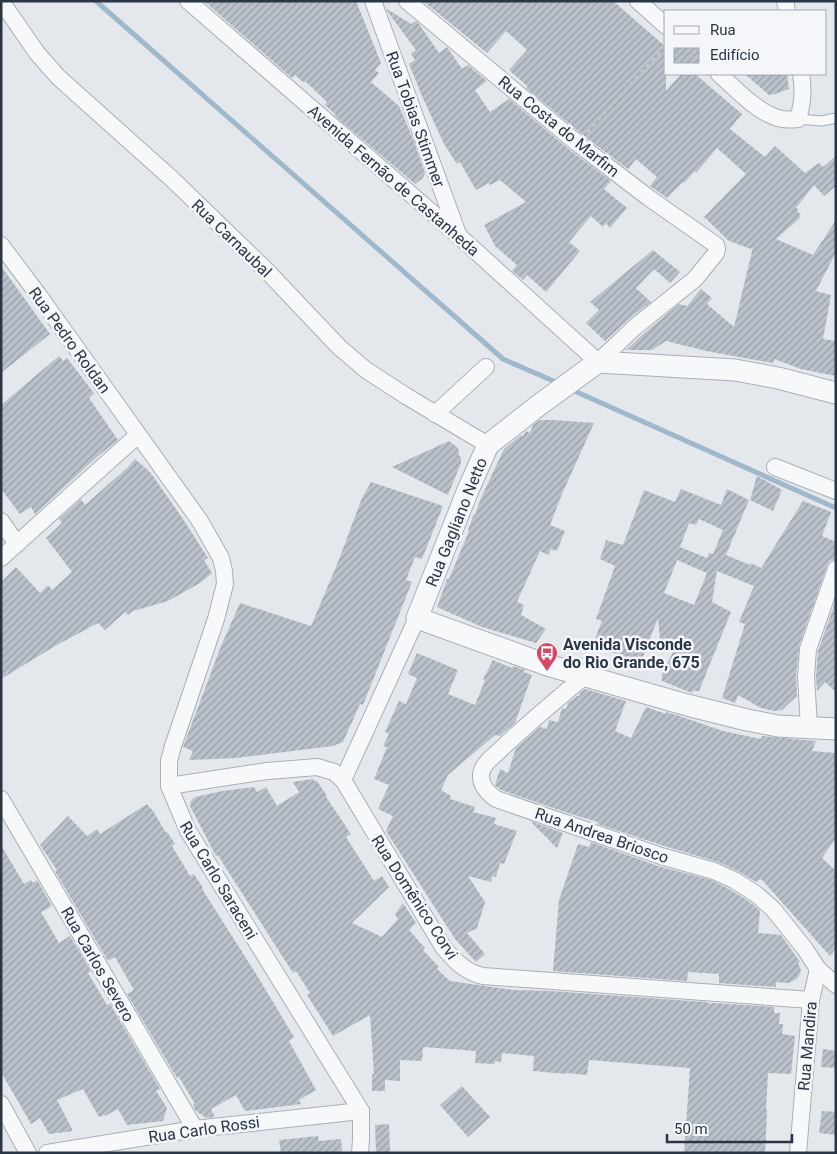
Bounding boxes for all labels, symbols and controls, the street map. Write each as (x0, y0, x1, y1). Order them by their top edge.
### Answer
legend (664, 10, 827, 75)
text: Rua (710, 21, 736, 39)
text: Edifício (710, 46, 759, 64)
street label: Rua Tobias Stimmer (382, 49, 449, 190)
street label: Rua Costa do Marfim (494, 72, 623, 181)
street label: Avenida Fernão de Castanheda (304, 101, 483, 260)
street label: Rua Carnaubal (188, 195, 276, 281)
street label: Rua Pedro Roldan (25, 283, 115, 397)
street label: Rua Gagliano Netto (422, 455, 491, 590)
place label: Avenida Visconde do Rio Grande, 675 (563, 635, 700, 672)
bus stop icon: Avenida Visconde do Rio Grande, 675 (535, 641, 559, 672)
street label: Rua Andrea Briosco (532, 804, 671, 867)
street label: Rua Carlo Saraceni (176, 818, 261, 943)
street label: Rua Domênico Corvi (367, 832, 462, 963)
street label: Rua Carlos Severo (57, 903, 138, 1025)
street label: Rua Mandira (794, 1001, 821, 1091)
street label: Rua Carlo Rossi (147, 1112, 261, 1147)
scale bar (667, 1112, 792, 1144)
text: 50 m (674, 1120, 708, 1138)

